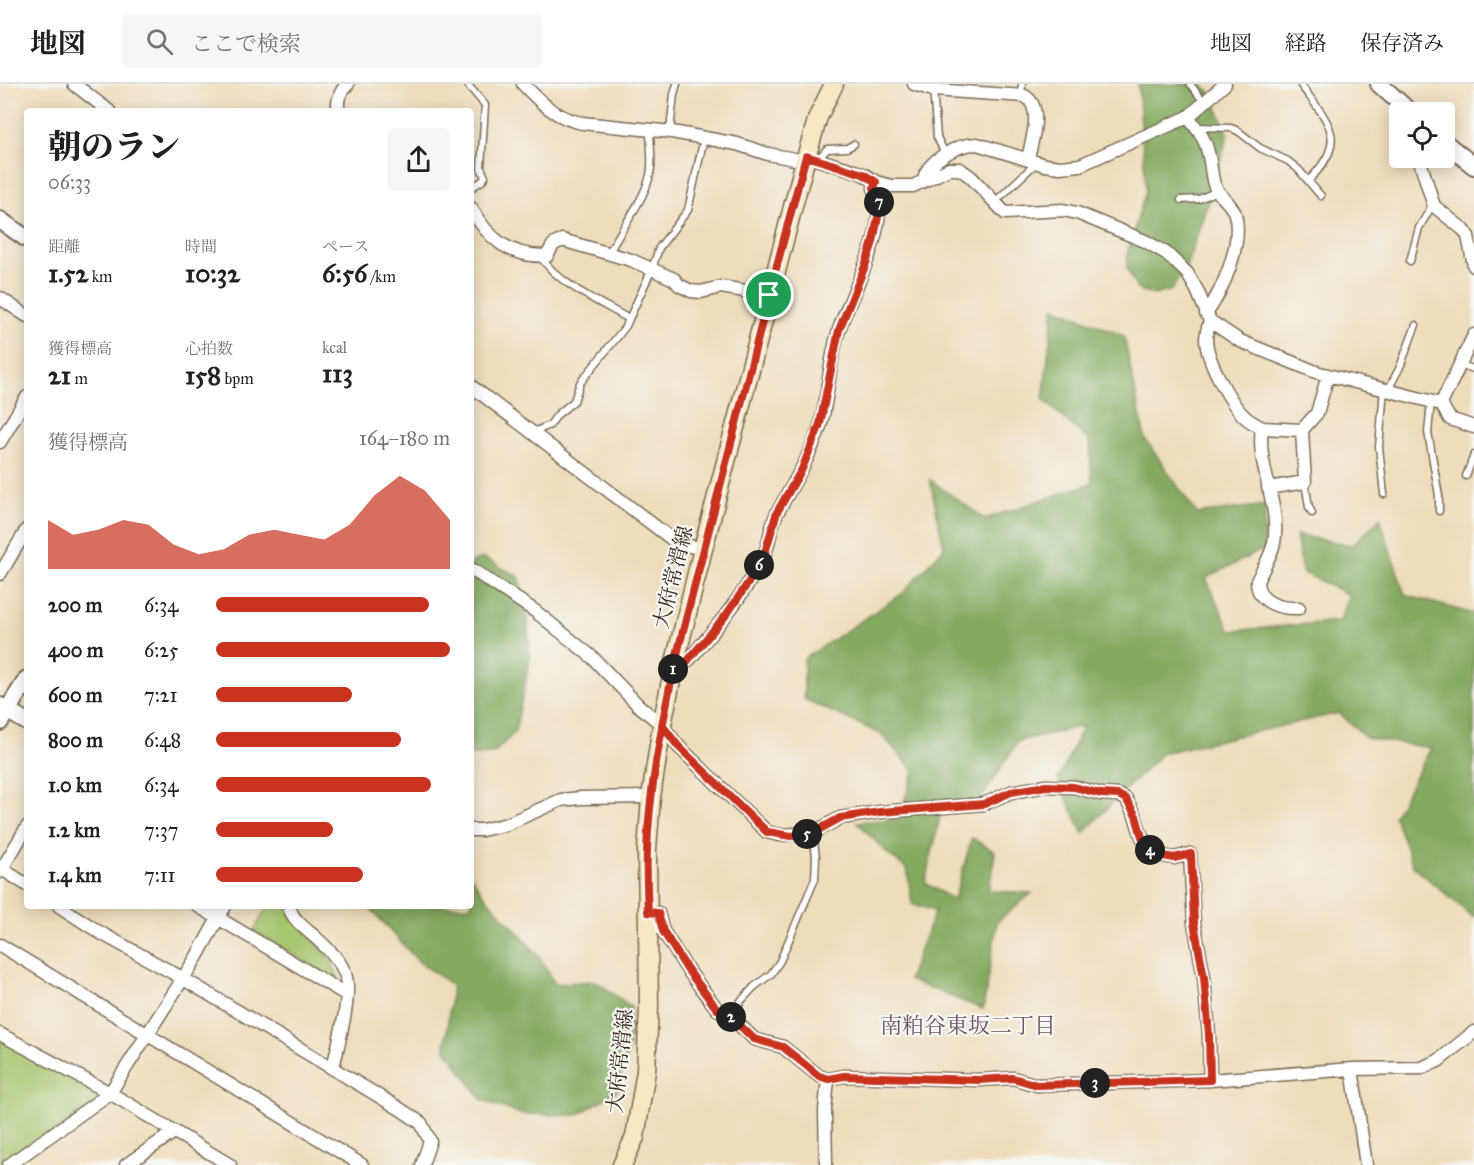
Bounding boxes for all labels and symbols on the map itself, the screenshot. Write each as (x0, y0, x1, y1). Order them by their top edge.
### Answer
pin: 7 (864, 187, 894, 217)
pin (743, 269, 794, 320)
street label: 大府常滑線 (648, 523, 698, 631)
pin: 6 (744, 550, 774, 580)
pin: 1 (658, 654, 688, 684)
pin: 5 (792, 819, 822, 849)
pin: 4 (1135, 835, 1165, 865)
pin: 2 (716, 1002, 746, 1032)
street label: 大府常滑線 (602, 1007, 638, 1115)
district label: 南粕谷東坂二丁目 (880, 1012, 1056, 1039)
pin: 3 (1080, 1068, 1110, 1098)

